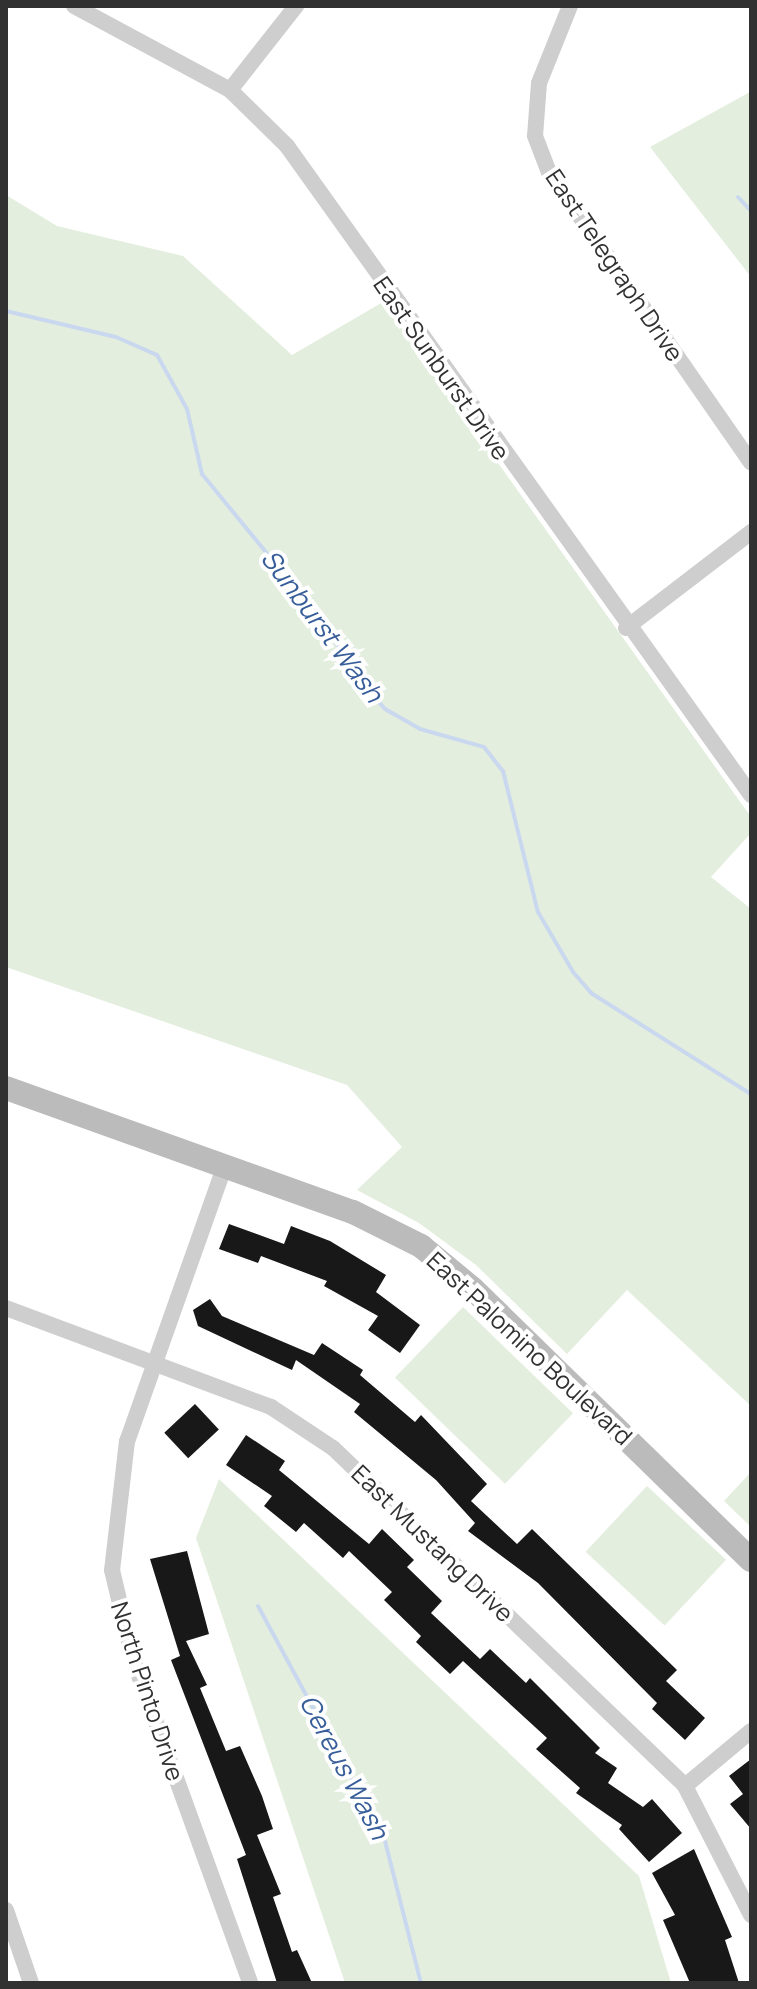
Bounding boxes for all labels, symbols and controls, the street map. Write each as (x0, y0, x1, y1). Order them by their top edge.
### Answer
street label: East Telegraph Drive (540, 164, 690, 366)
street label: East Sunburst Drive (368, 271, 516, 465)
water label: Sunburst Wash (255, 544, 389, 708)
street label: East Palomino Boulevard (421, 1245, 639, 1451)
street label: East Mustang Drive (346, 1459, 520, 1627)
street label: North Pinto Drive (105, 1598, 191, 1784)
water label: Cereus Wash (293, 1689, 395, 1845)

